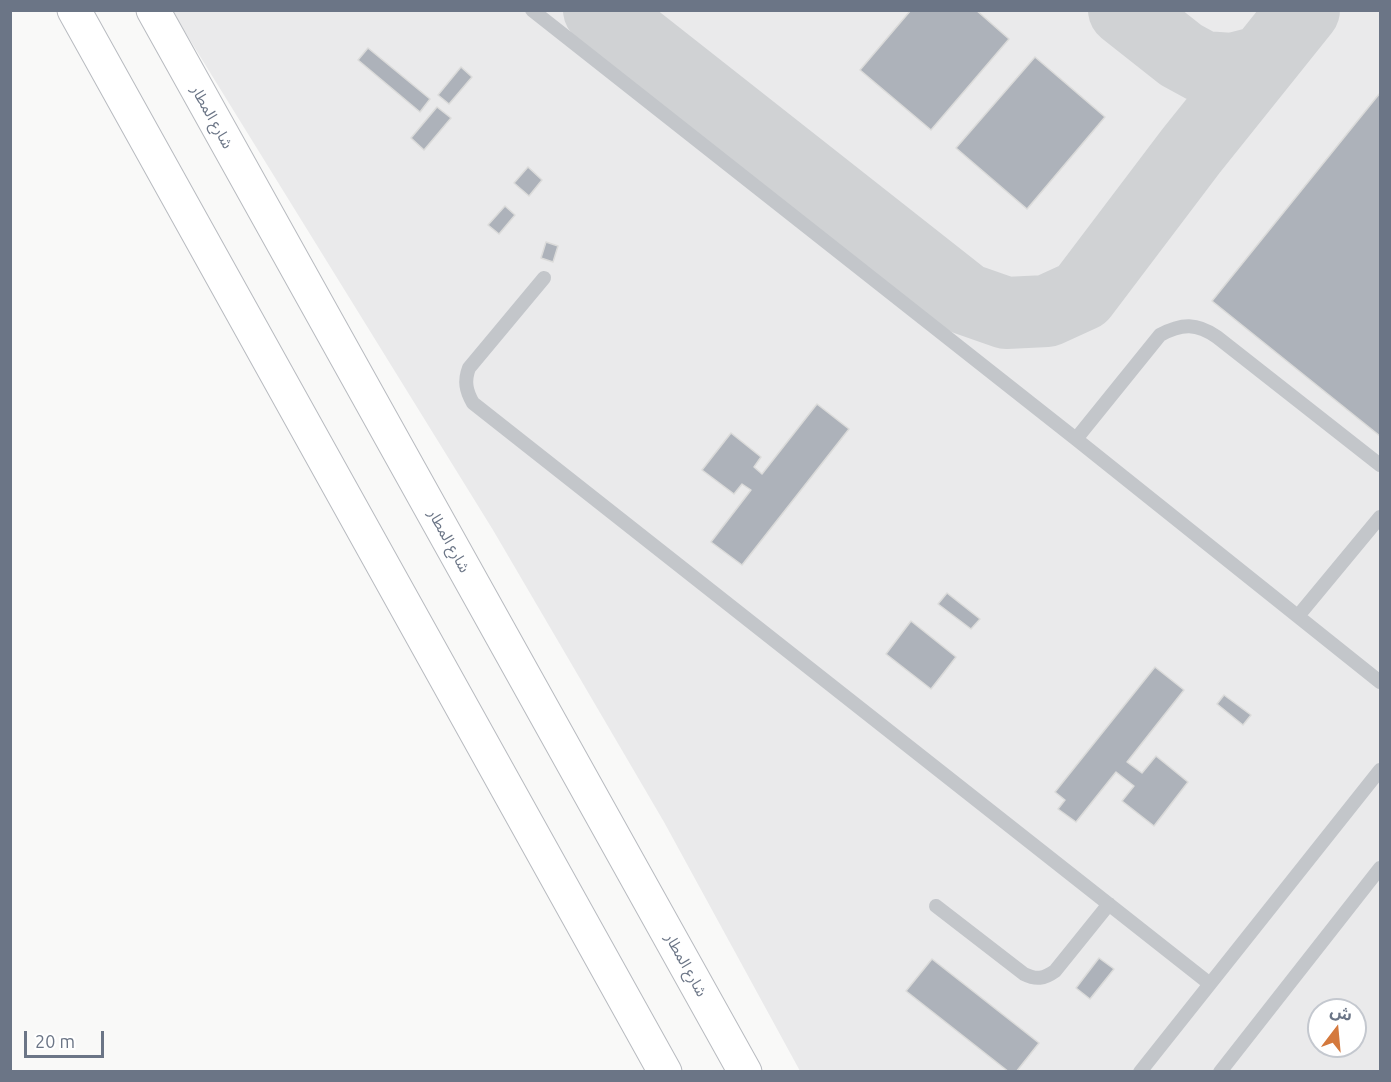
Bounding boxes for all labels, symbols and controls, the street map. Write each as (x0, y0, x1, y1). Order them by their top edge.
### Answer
street label: شارع المطار (187, 82, 237, 152)
street label: شارع المطار (424, 506, 474, 576)
street label: شارع المطار (661, 930, 711, 1000)
north arrow (1307, 998, 1367, 1058)
text: ش (1328, 1001, 1354, 1024)
scale bar (27, 1019, 106, 1057)
text: 20 m (35, 1031, 75, 1051)

